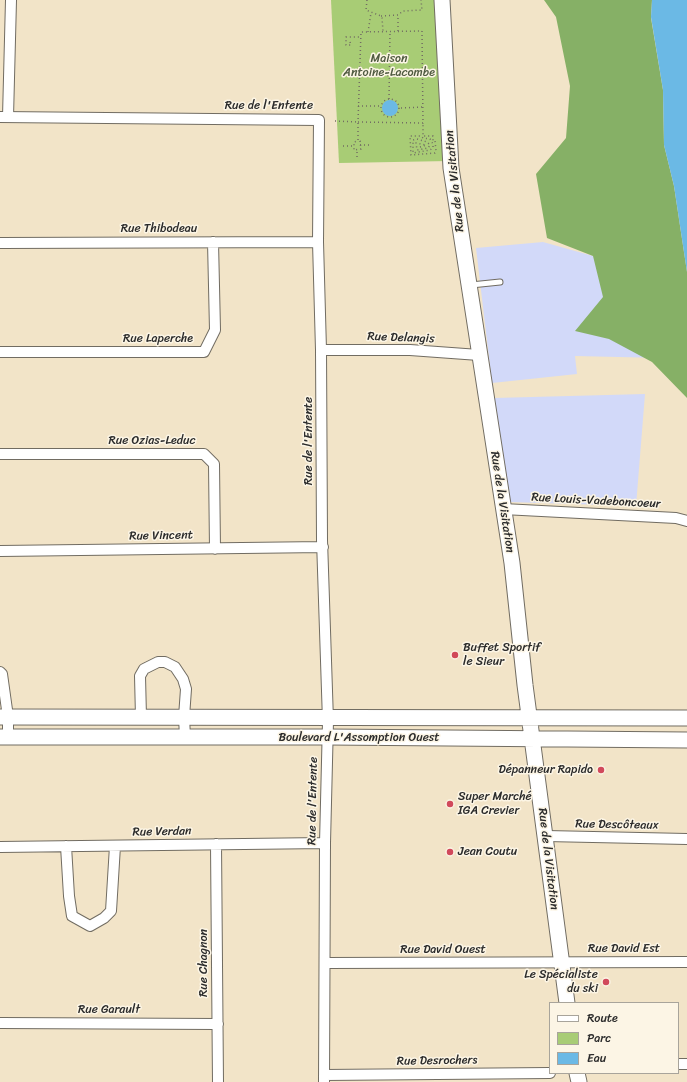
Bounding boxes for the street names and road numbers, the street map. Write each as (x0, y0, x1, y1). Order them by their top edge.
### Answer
street label: Rue de l'Entente (225, 99, 313, 113)
street label: Rue de la Visitation (442, 129, 468, 233)
street label: Rue Thibodeau (121, 222, 197, 236)
street label: Rue Delangis (367, 330, 435, 346)
street label: Rue Laperche (123, 332, 193, 346)
street label: Rue de l'Entente (302, 397, 316, 485)
street label: Rue Ozias-Leduc (109, 434, 195, 448)
street label: Rue de la Visitation (487, 450, 517, 554)
street label: Rue Louis-Vadeboncoeur (531, 490, 661, 512)
street label: Rue Vincent (129, 528, 193, 544)
street label: Boulevard L'Assomption Ouest (278, 731, 440, 745)
street label: Rue de l'Entente (305, 757, 321, 845)
street label: Rue de la Visitation (535, 807, 561, 911)
street label: Rue Descôteaux (575, 817, 659, 833)
street label: Rue Verdan (132, 824, 192, 840)
street label: Rue Chagnon (197, 929, 211, 997)
street label: Rue David Est (588, 942, 660, 956)
street label: Rue David Ouest (400, 943, 486, 957)
street label: Rue Garault (78, 1003, 140, 1017)
street label: Rue Desrochers (396, 1053, 478, 1069)

